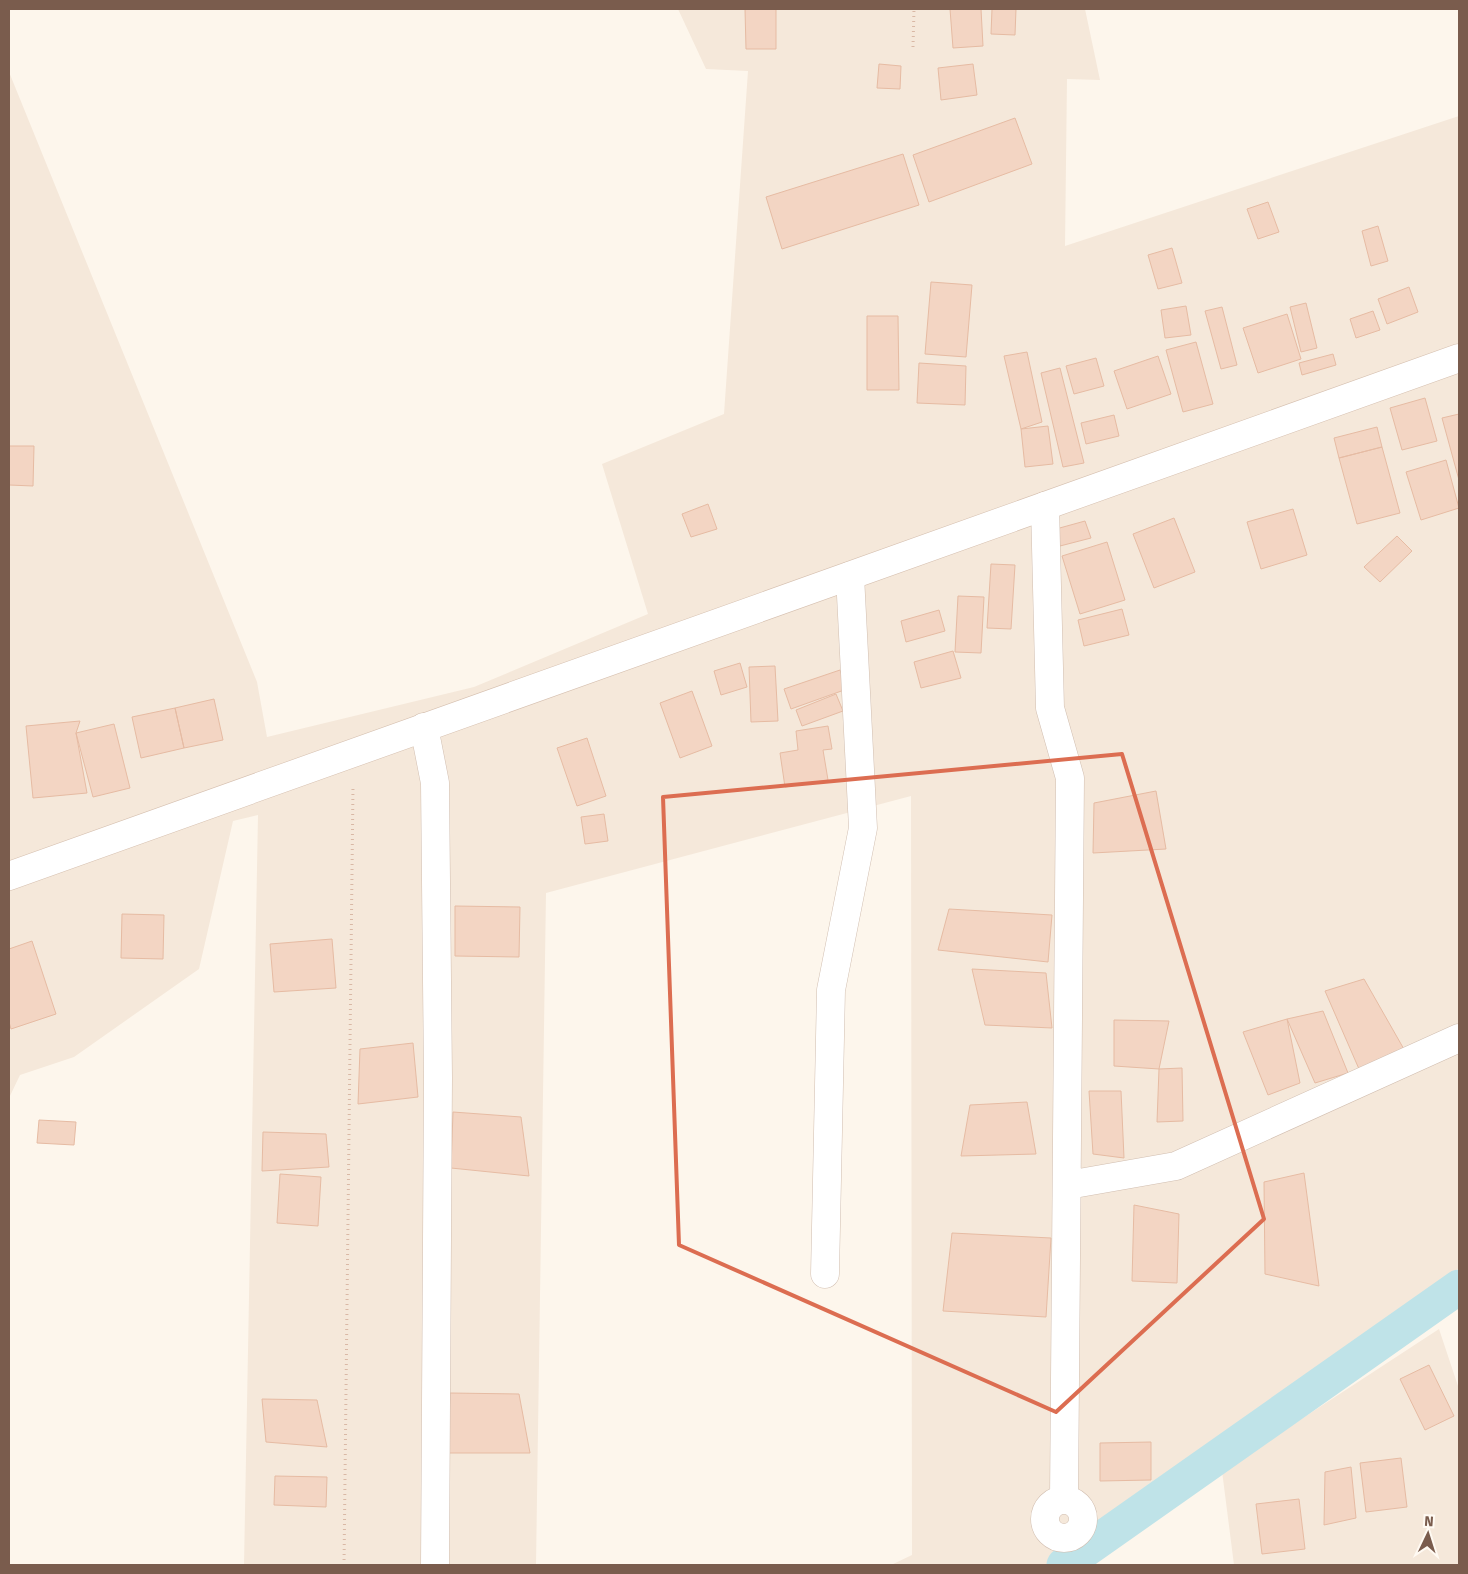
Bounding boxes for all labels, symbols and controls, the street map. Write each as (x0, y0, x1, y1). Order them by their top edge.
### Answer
north arrow (1403, 1509, 1453, 1559)
text: N (1424, 1513, 1434, 1530)

